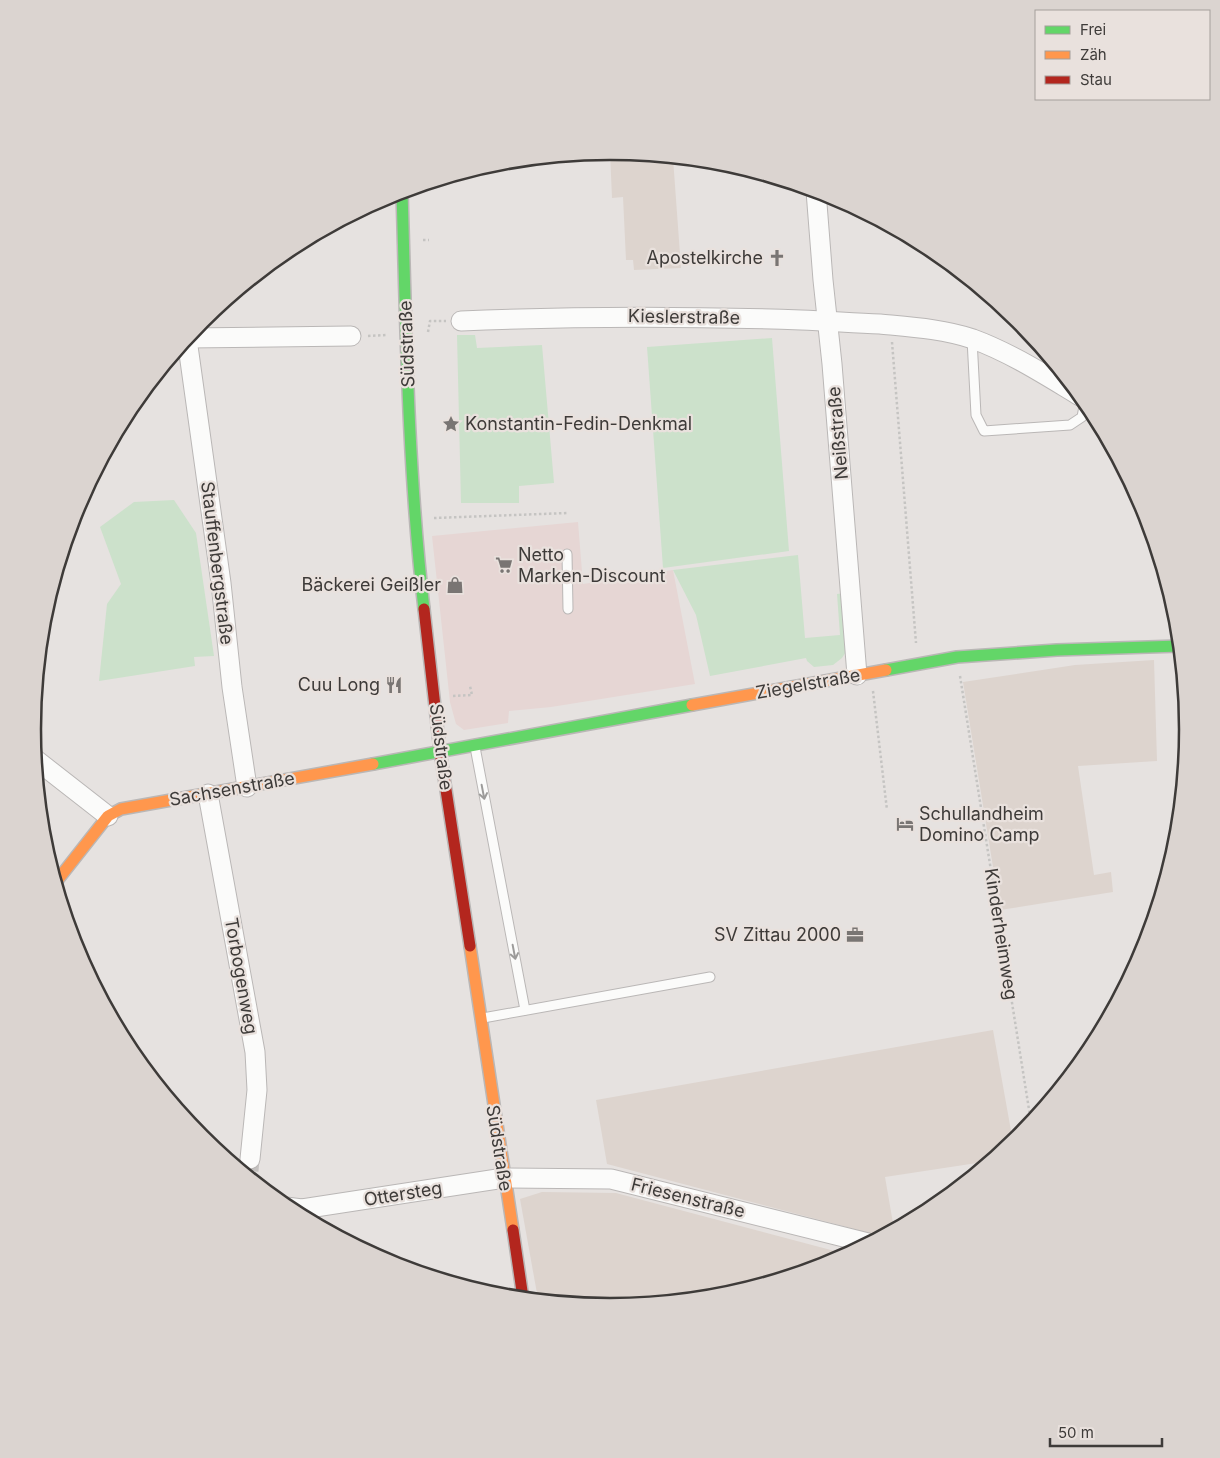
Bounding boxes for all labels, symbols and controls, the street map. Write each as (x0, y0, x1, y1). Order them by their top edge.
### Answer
legend (1035, 10, 1210, 100)
text: Frei (1080, 20, 1106, 39)
text: Zäh (1080, 45, 1107, 64)
text: Stau (1080, 70, 1112, 89)
place label: Apostelkirche (647, 247, 763, 268)
church icon: Apostelkirche (767, 248, 787, 268)
street label: Südstraße (394, 300, 419, 388)
street label: Kieslerstraße (628, 305, 740, 328)
street label: Neißstraße (823, 386, 852, 480)
place label: Konstantin-Fedin-Denkmal (465, 413, 692, 434)
place icon: Konstantin-Fedin-Denkmal (441, 414, 461, 434)
street label: Stauffenbergstraße (197, 480, 238, 646)
place label: Netto Marken-Discount (518, 544, 666, 586)
supermarket icon: Netto Marken-Discount (494, 555, 514, 575)
place label: Bäckerei Geißler (301, 574, 441, 595)
shop icon: Bäckerei Geißler (445, 575, 465, 595)
street label: Ziegelstraße (754, 664, 862, 703)
place label: Cuu Long (298, 674, 380, 695)
restaurant icon: Cuu Long (384, 675, 404, 695)
street label: Südstraße (426, 702, 457, 791)
street label: Sachsenstraße (168, 767, 296, 810)
one-way arrow (479, 784, 489, 800)
place label: Schullandheim Domino Camp (919, 803, 1044, 845)
hotel icon: Schullandheim Domino Camp (895, 814, 915, 834)
street label: Kinderheimweg (981, 867, 1022, 1001)
street label: Torbogenweg (221, 916, 262, 1036)
place label: SV Zittau 2000 (714, 924, 841, 945)
office icon: SV Zittau 2000 (845, 925, 865, 945)
one-way arrow (510, 943, 519, 959)
street label: Südstraße (482, 1103, 517, 1193)
street label: Friesenstraße (629, 1173, 747, 1222)
street label: Ottersteg (362, 1177, 444, 1210)
scale bar (1050, 1416, 1162, 1448)
text: 50 m (1058, 1423, 1094, 1442)

